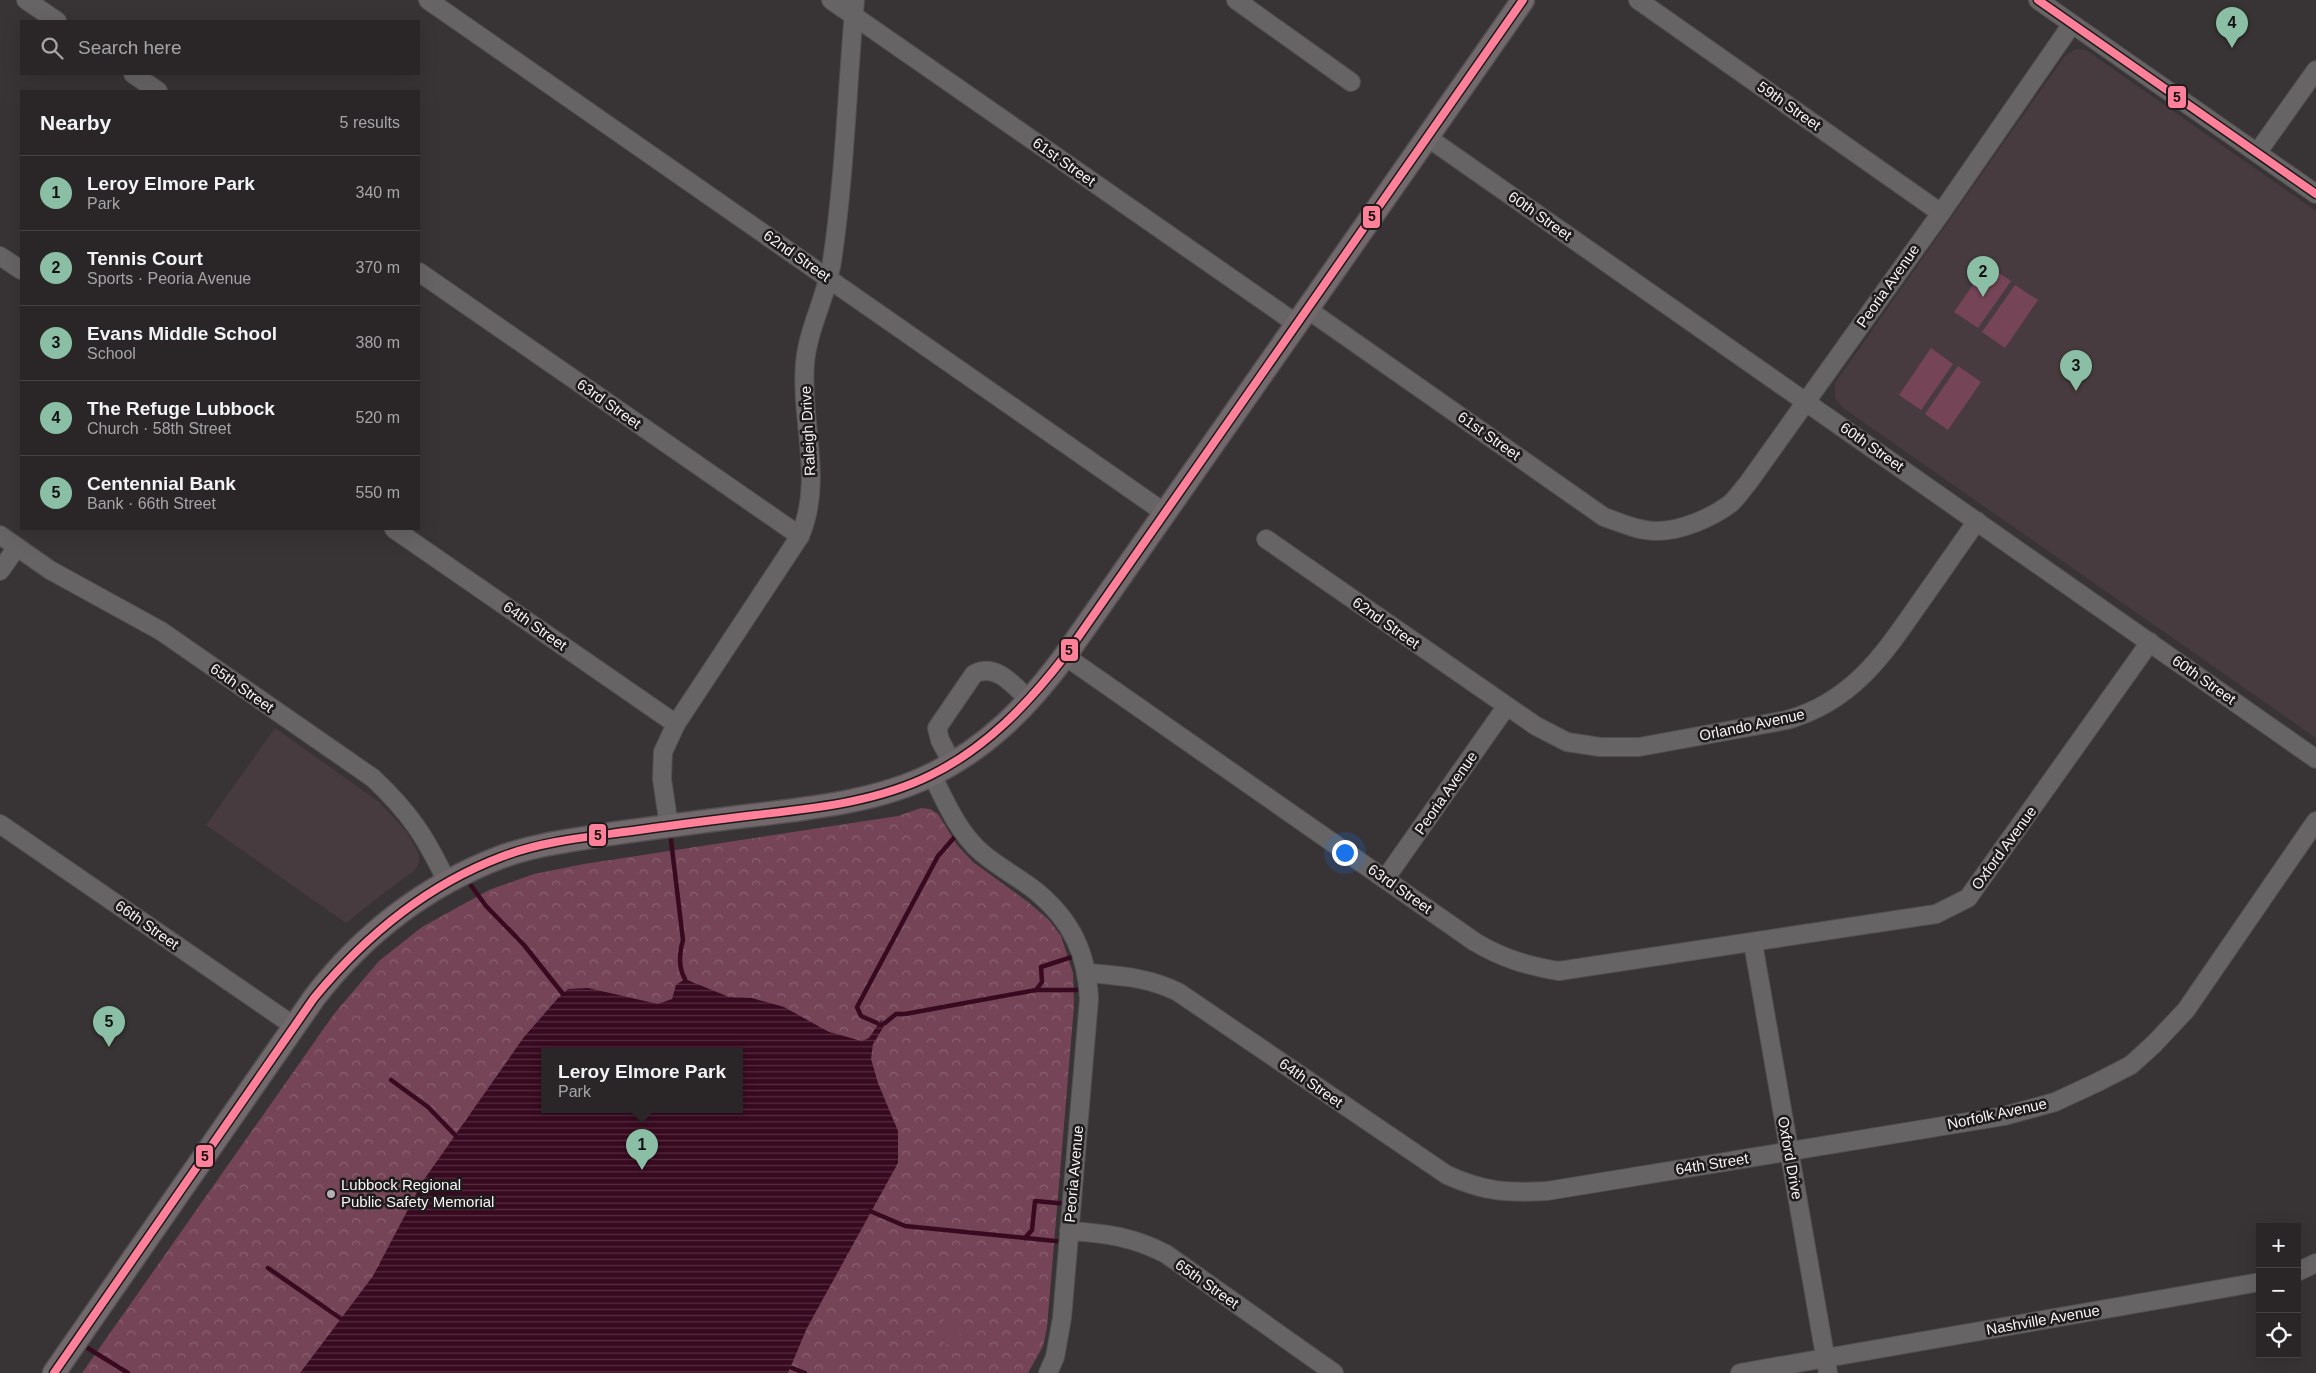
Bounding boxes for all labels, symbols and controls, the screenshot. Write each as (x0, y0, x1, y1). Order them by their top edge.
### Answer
pin: 4 (2216, 7, 2248, 48)
search box (20, 20, 420, 75)
icon: search (38, 34, 66, 62)
text: Search here (78, 37, 182, 58)
street label: 59th Street (1754, 78, 1825, 134)
line badge: 5 (2167, 85, 2187, 109)
text: 5 (2173, 89, 2181, 105)
text: Nearby (40, 111, 111, 134)
text: 5 results (340, 114, 400, 131)
street label: 61st Street (1030, 134, 1100, 190)
text: Leroy Elmore Park (87, 173, 255, 194)
text: 1 (52, 184, 60, 201)
text: 340 m (356, 184, 400, 201)
street label: 60th Street (1505, 188, 1576, 244)
text: Park (87, 195, 120, 212)
line badge: 5 (1362, 205, 1381, 229)
text: 5 (1368, 208, 1376, 224)
street label: 62nd Street (761, 226, 835, 285)
street label: Peoria Avenue (1853, 241, 1922, 330)
text: Tennis Court (87, 248, 203, 269)
pin: 2 (1967, 256, 1999, 297)
text: 2 (52, 259, 60, 276)
text: 370 m (356, 259, 400, 276)
text: Sports · Peoria Avenue (87, 270, 251, 287)
text: Evans Middle School (87, 323, 277, 344)
text: 3 (52, 334, 60, 351)
text: 380 m (356, 334, 400, 351)
text: School (87, 345, 136, 362)
pin: 3 (2060, 350, 2092, 391)
street label: 63rd Street (574, 375, 645, 432)
street label: Raleigh Drive (797, 386, 818, 476)
text: The Refuge Lubbock (87, 398, 275, 419)
street label: 61st Street (1455, 408, 1525, 464)
text: 4 (52, 409, 60, 426)
text: 520 m (356, 409, 400, 426)
street label: 60th Street (1837, 419, 1908, 475)
text: Church · 58th Street (87, 420, 231, 437)
text: Centennial Bank (87, 473, 236, 494)
text: 5 (52, 484, 60, 501)
text: 550 m (356, 484, 400, 501)
text: Bank · 66th Street (87, 495, 216, 512)
street label: 62nd Street (1350, 593, 1424, 652)
street label: 64th Street (500, 598, 571, 654)
line badge: 5 (1060, 638, 1079, 662)
text: 5 (1065, 642, 1073, 658)
street label: 60th Street (2169, 652, 2240, 708)
street label: 65th Street (207, 660, 278, 716)
street label: Orlando Avenue (1698, 705, 1806, 744)
street label: Peoria Avenue (1411, 748, 1480, 837)
street label: Oxford Avenue (1968, 803, 2040, 893)
line badge: 5 (588, 823, 607, 847)
text: 5 (594, 827, 602, 843)
your location (1332, 840, 1358, 866)
street label: 63rd Street (1365, 860, 1436, 917)
street label: 66th Street (112, 897, 183, 953)
pin: 5 (93, 1006, 125, 1047)
popup (541, 1048, 743, 1113)
street label: 64th Street (1276, 1055, 1347, 1111)
text: Leroy Elmore Park (558, 1061, 726, 1082)
text: Park (558, 1083, 591, 1100)
street label: Norfolk Avenue (1946, 1095, 2048, 1132)
street label: Oxford Drive (1775, 1115, 1806, 1201)
street label: Peoria Avenue (1061, 1125, 1086, 1223)
pin: 1 (626, 1129, 658, 1170)
line badge: 5 (195, 1144, 214, 1168)
text: 5 (201, 1148, 209, 1164)
street label: 64th Street (1674, 1149, 1750, 1178)
place label: Lubbock Regional Public Safety Memorial (341, 1176, 494, 1210)
marker: Lubbock Regional Public Safety Memorial (325, 1188, 337, 1200)
map controls (2256, 1223, 2301, 1358)
button: + (2256, 1223, 2301, 1268)
street label: 65th Street (1172, 1256, 1243, 1312)
button: − (2256, 1268, 2301, 1313)
street label: Nashville Avenue (1985, 1301, 2101, 1338)
button: locate (2256, 1313, 2301, 1358)

